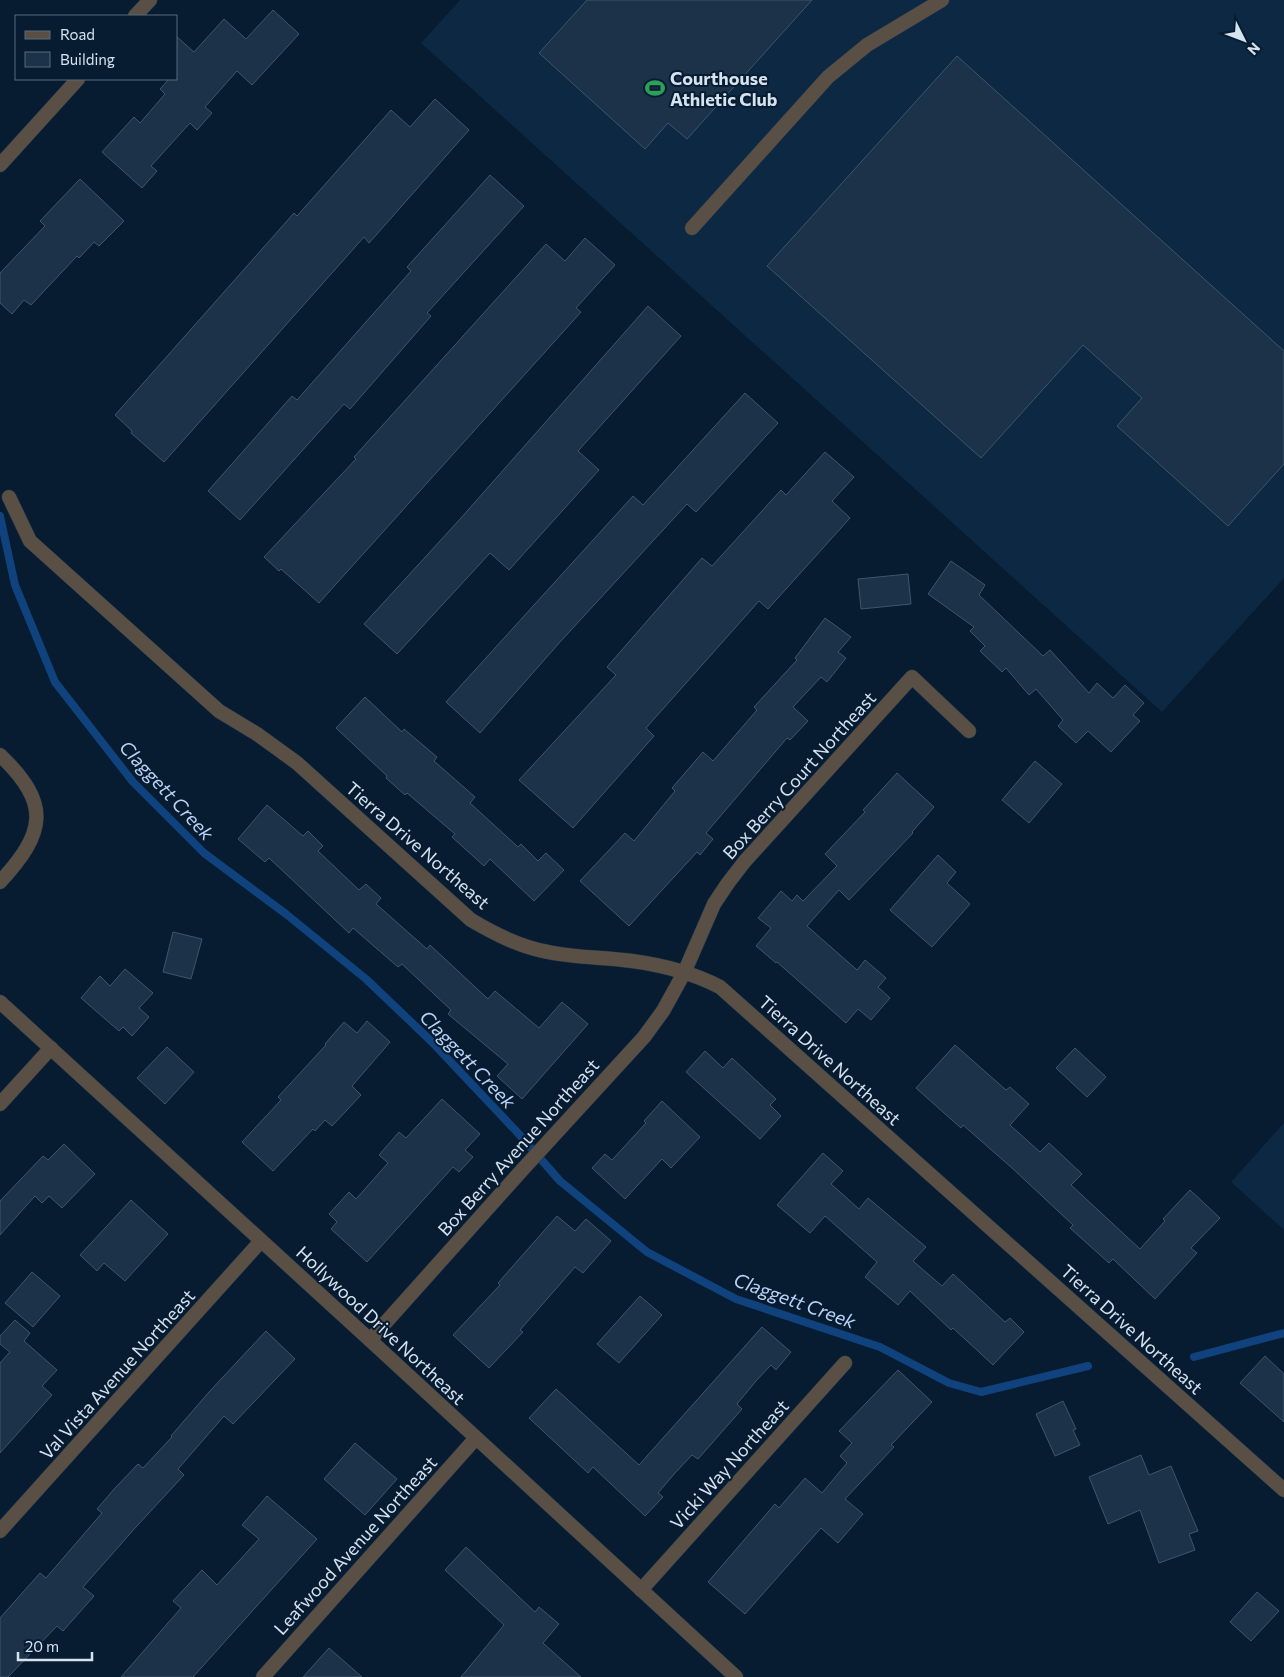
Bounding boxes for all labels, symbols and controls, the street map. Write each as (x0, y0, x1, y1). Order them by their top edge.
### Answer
legend (15, 15, 178, 80)
north arrow (1219, 15, 1269, 65)
text: Road (60, 25, 95, 43)
text: N (1244, 39, 1264, 59)
text: Building (60, 50, 115, 68)
place label: Courthouse Athletic Club (670, 67, 778, 110)
sports icon: Courthouse Athletic Club (644, 77, 666, 99)
street label: Box Berry Court Northeast (718, 687, 880, 863)
water label: Claggett Creek (115, 735, 220, 845)
street label: Tierra Drive Northeast (342, 777, 494, 913)
street label: Tierra Drive Northeast (755, 991, 905, 1129)
water label: Claggett Creek (415, 1005, 521, 1113)
street label: Box Berry Avenue Northeast (433, 1054, 603, 1240)
street label: Hollywood Drive Northeast (292, 1241, 470, 1409)
street label: Tierra Drive Northeast (1057, 1260, 1207, 1398)
water label: Claggett Creek (731, 1267, 860, 1333)
street label: Val Vista Avenue Northeast (35, 1284, 199, 1464)
street label: Vicki Way Northeast (665, 1395, 793, 1533)
street label: Leafwood Avenue Northeast (269, 1451, 441, 1639)
scale bar (18, 1630, 91, 1662)
text: 20 m (25, 1637, 59, 1655)

